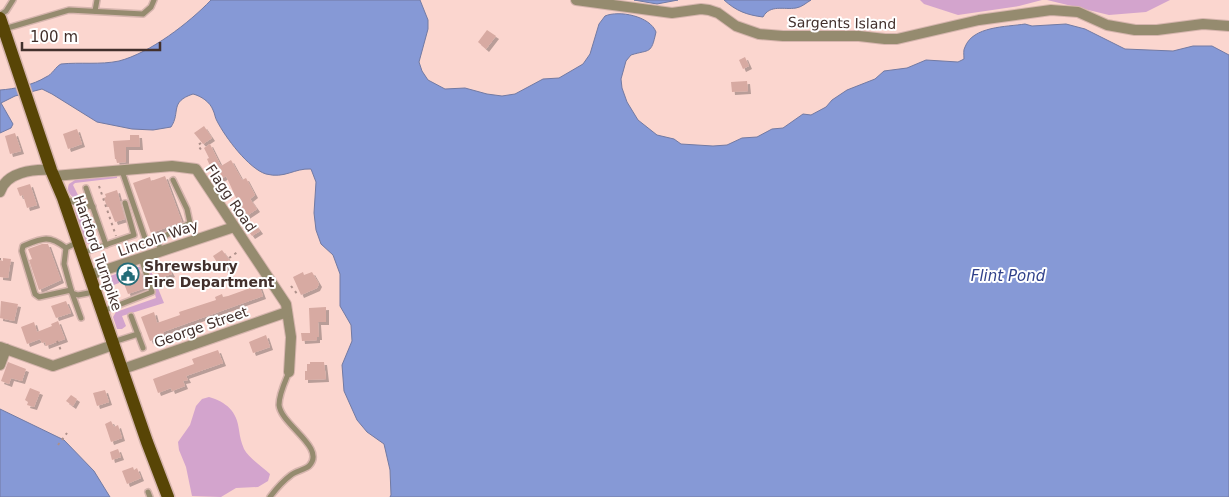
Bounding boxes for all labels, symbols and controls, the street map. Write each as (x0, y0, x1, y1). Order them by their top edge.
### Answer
street label: Sargents Island (788, 14, 896, 32)
scale bar (22, 20, 160, 52)
text: 100 m (30, 28, 78, 46)
street label: Flagg Road (203, 161, 259, 235)
street label: Hartford Turnpike (71, 193, 125, 313)
street label: Lincoln Way (116, 217, 200, 259)
place label: Shrewsbury Fire Department (144, 258, 275, 290)
public building icon: Shrewsbury Fire Department (116, 262, 140, 286)
water label: Flint Pond (971, 267, 1046, 285)
street label: George Street (152, 303, 250, 351)

